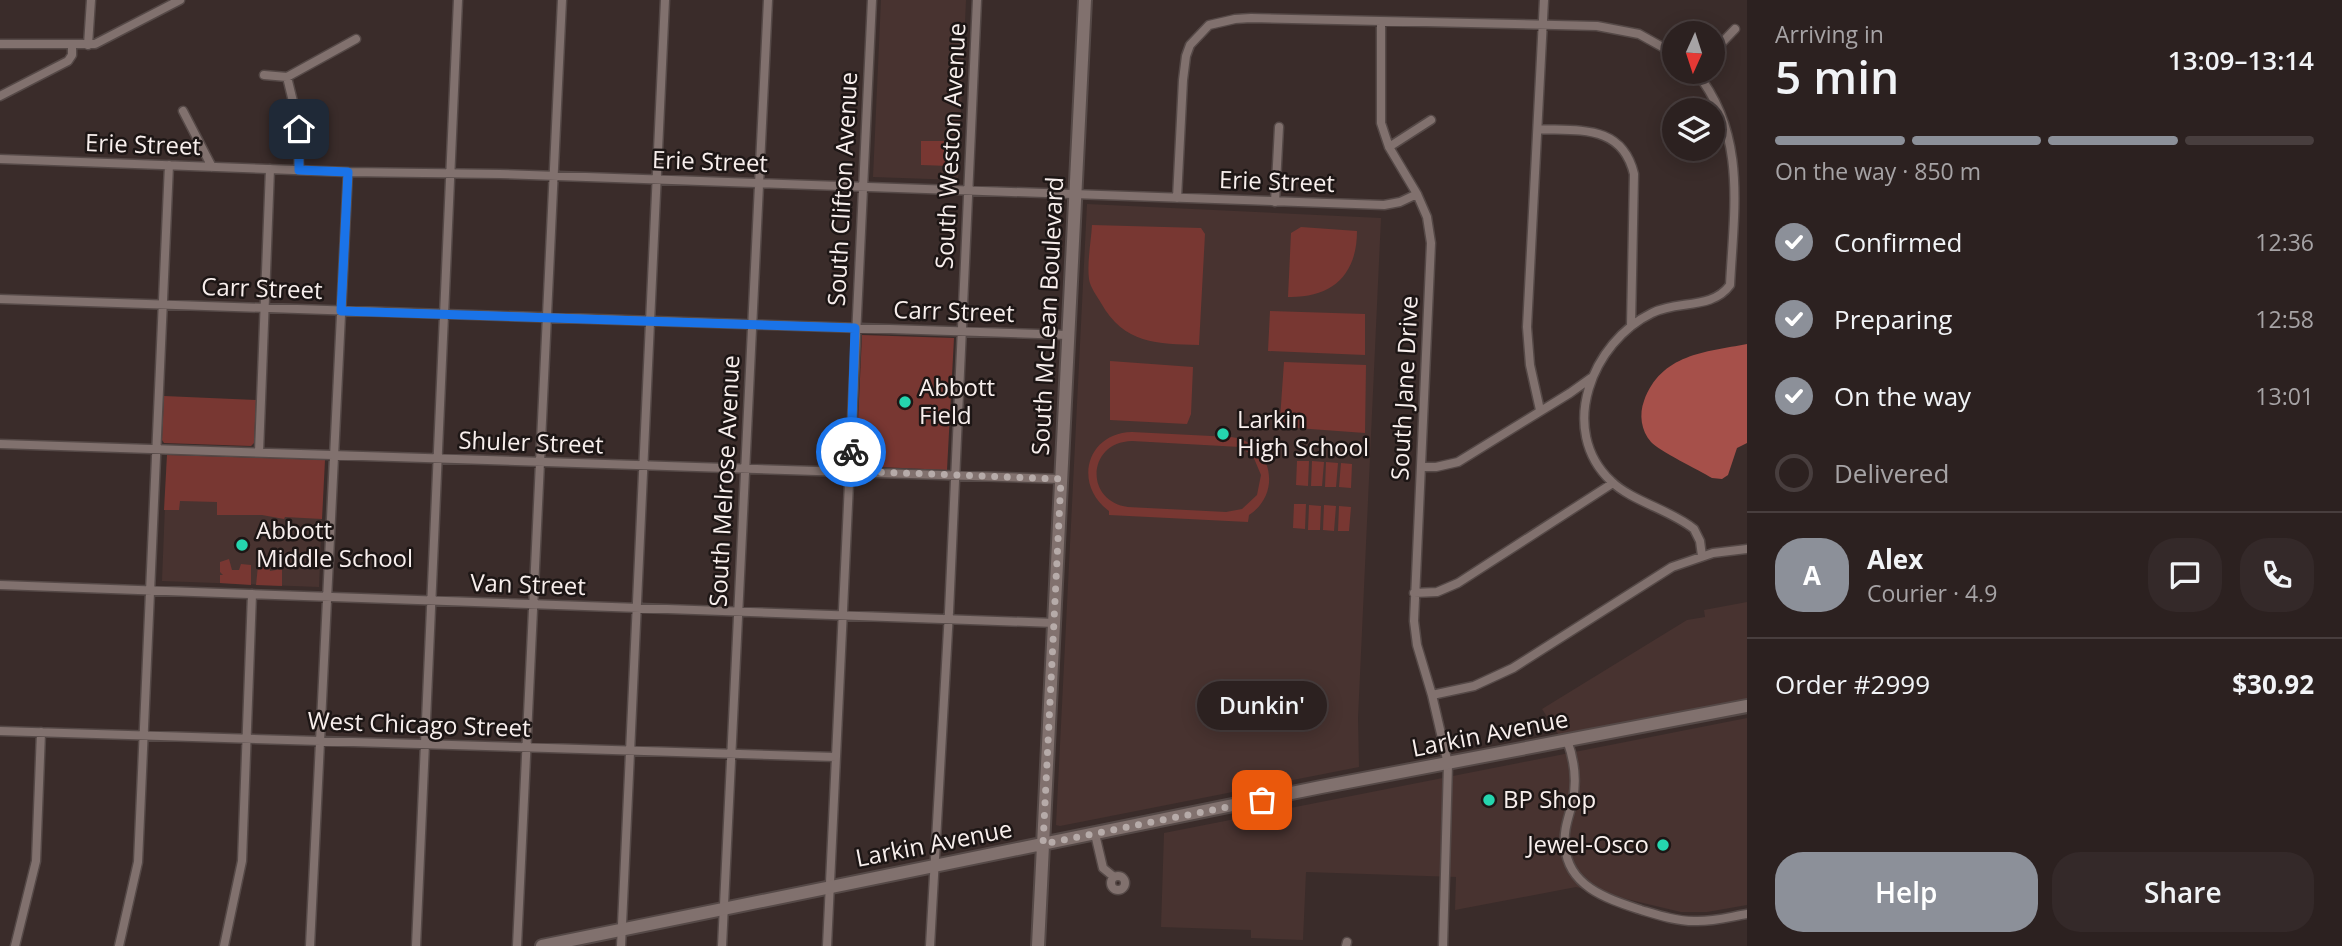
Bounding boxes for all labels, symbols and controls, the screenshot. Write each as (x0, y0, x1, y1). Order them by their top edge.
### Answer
text: Arriving in (1775, 18, 1884, 50)
north arrow (1662, 21, 1726, 84)
map controls (1662, 21, 1725, 161)
street label: South Weston Avenue (927, 22, 972, 270)
text: 13:09–13:14 (2168, 42, 2314, 78)
text: 5 min (1775, 45, 1899, 107)
street label: South Clifton Avenue (819, 71, 864, 307)
button: layers (1662, 98, 1725, 161)
pin (269, 99, 329, 159)
icon: home (280, 110, 318, 148)
street label: Erie Street (85, 125, 202, 162)
street label: Erie Street (652, 142, 769, 179)
text: On the way · 850 m (1775, 155, 1981, 187)
street label: Erie Street (1219, 162, 1336, 199)
street label: South McLean Boulevard (1023, 176, 1070, 456)
icon: check (1775, 223, 1813, 261)
text: Confirmed (1834, 224, 1962, 260)
text: 12:36 (2255, 226, 2314, 258)
street label: Carr Street (201, 269, 323, 306)
street label: Carr Street (893, 292, 1015, 329)
street label: South Jane Drive (1382, 295, 1425, 481)
icon: check (1775, 300, 1813, 338)
text: Preparing (1834, 301, 1952, 337)
text: 12:58 (2255, 303, 2314, 335)
street label: South Melrose Avenue (700, 354, 747, 608)
place label: Abbott Field (919, 370, 995, 431)
icon: check (1775, 377, 1813, 415)
text: On the way (1834, 378, 1971, 414)
text: 13:01 (2255, 380, 2314, 412)
marker: Abbott Field (897, 394, 913, 410)
place label: Larkin High School (1237, 402, 1369, 463)
courier (816, 417, 886, 487)
street label: Shuler Street (458, 422, 604, 461)
marker: Larkin High School (1215, 426, 1231, 442)
icon: bike (832, 433, 870, 471)
text: Delivered (1834, 455, 1949, 491)
place label: Abbott Middle School (256, 513, 413, 574)
marker: Abbott Middle School (234, 537, 250, 553)
button: chat (2148, 538, 2222, 612)
button: phone (2240, 538, 2314, 612)
text: Alex (1867, 541, 1923, 577)
text: A (1803, 557, 1821, 593)
street label: Van Street (470, 565, 586, 602)
text: Courier · 4.9 (1867, 577, 1997, 609)
text: Order #2999 (1775, 666, 1930, 702)
text: $30.92 (2232, 666, 2314, 702)
callout: Dunkin' (1197, 681, 1327, 730)
text: Dunkin' (1219, 689, 1305, 721)
street label: Larkin Avenue (1409, 701, 1571, 764)
street label: West Chicago Street (307, 703, 531, 744)
pin (1232, 770, 1292, 830)
icon: bag (1243, 781, 1281, 819)
place label: BP Shop (1503, 782, 1596, 815)
marker: BP Shop (1481, 792, 1497, 808)
street label: Larkin Avenue (853, 811, 1015, 874)
place label: Jewel-Osco (1525, 827, 1649, 860)
marker: Jewel-Osco (1655, 837, 1671, 853)
button: Help (1775, 852, 2038, 932)
button: Share (2052, 852, 2314, 932)

